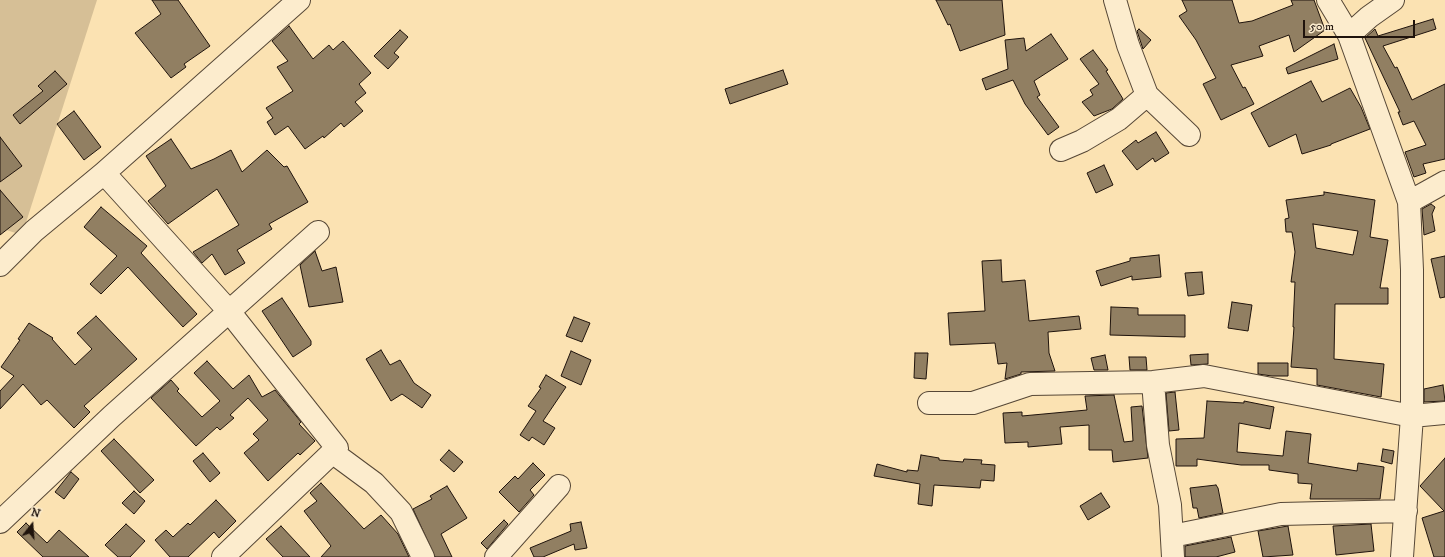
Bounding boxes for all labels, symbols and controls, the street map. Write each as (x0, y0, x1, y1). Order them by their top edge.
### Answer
scale bar (1305, 12, 1417, 38)
text: 50 m (1310, 19, 1334, 34)
north arrow (12, 505, 52, 545)
text: N (29, 506, 42, 522)

